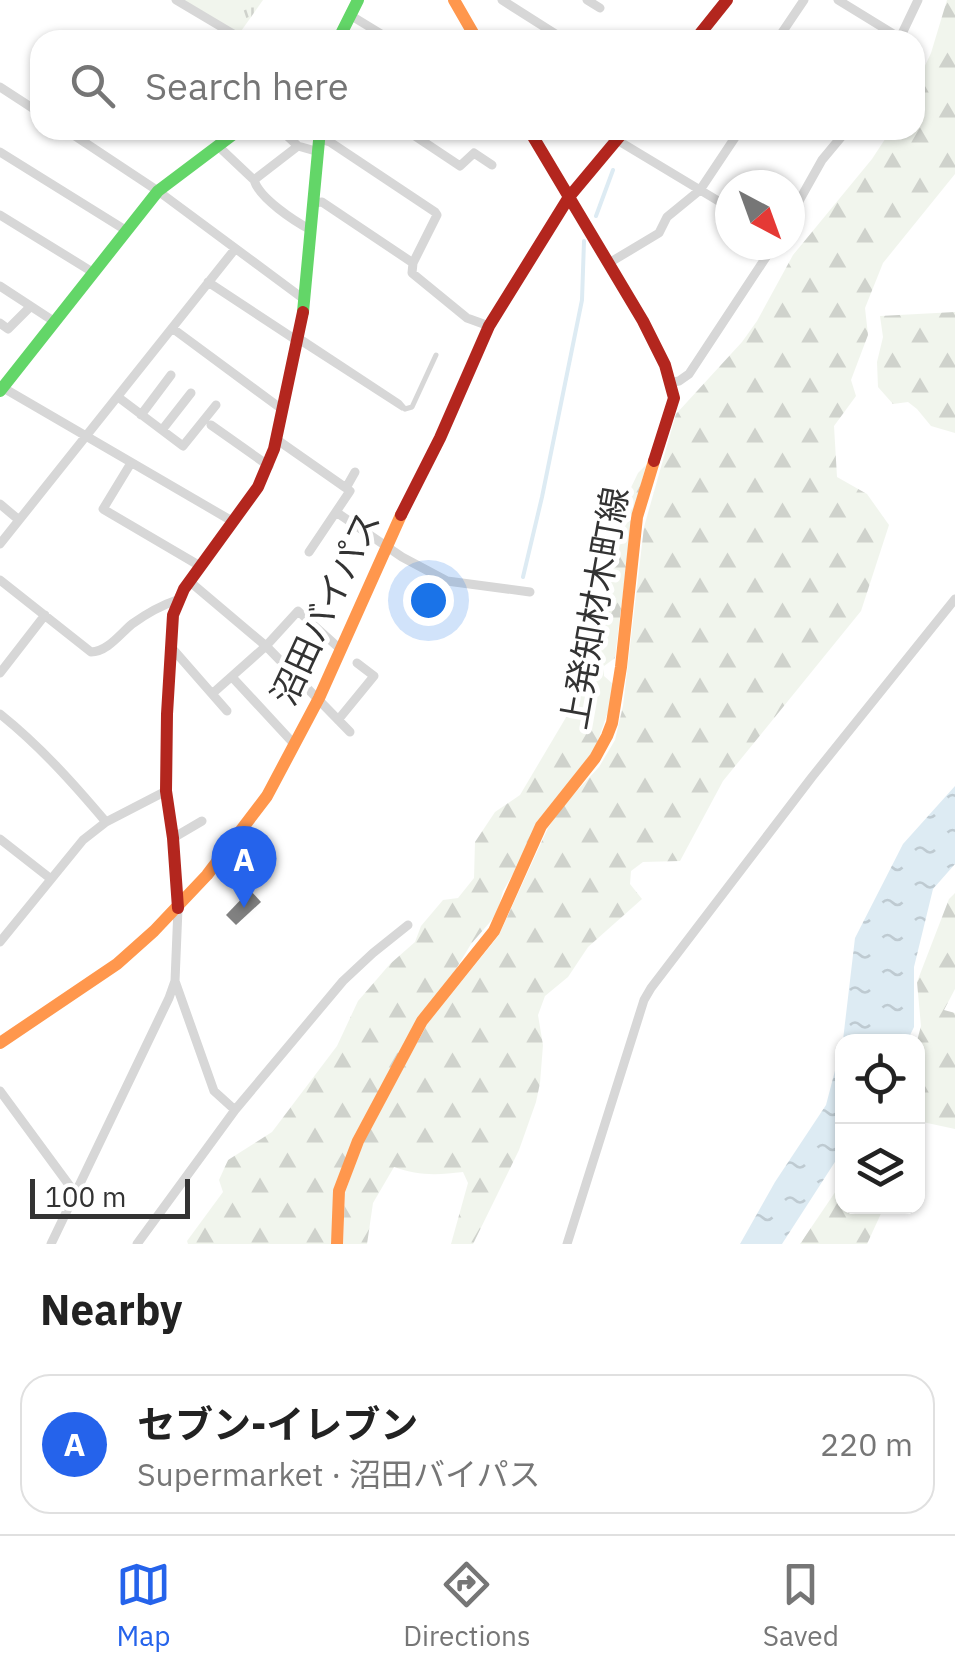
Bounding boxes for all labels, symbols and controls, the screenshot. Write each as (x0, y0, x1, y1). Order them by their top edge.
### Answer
search box (30, 30, 925, 140)
icon: search (65, 58, 120, 113)
text: Search here (145, 61, 349, 110)
north arrow (715, 170, 805, 260)
street label: 上発知材木町線 (550, 483, 638, 732)
street label: 沼田バイパス (260, 503, 390, 712)
your location (403, 575, 454, 626)
pin: A (212, 826, 276, 908)
map controls (835, 1034, 925, 1214)
button: locate (835, 1034, 925, 1124)
button: layers (835, 1124, 925, 1214)
scale bar (30, 1174, 190, 1218)
text: 100 m (45, 1178, 126, 1215)
text: Nearby (40, 1282, 182, 1337)
text: セブン-イレブン (137, 1399, 418, 1448)
text: A (64, 1423, 85, 1465)
text: 220 m (820, 1423, 913, 1465)
text: Supermarket · 沼田バイパス (137, 1453, 540, 1495)
tab: Map (116, 1557, 171, 1654)
tab: Directions (403, 1557, 531, 1654)
tab: Saved (763, 1557, 839, 1654)

